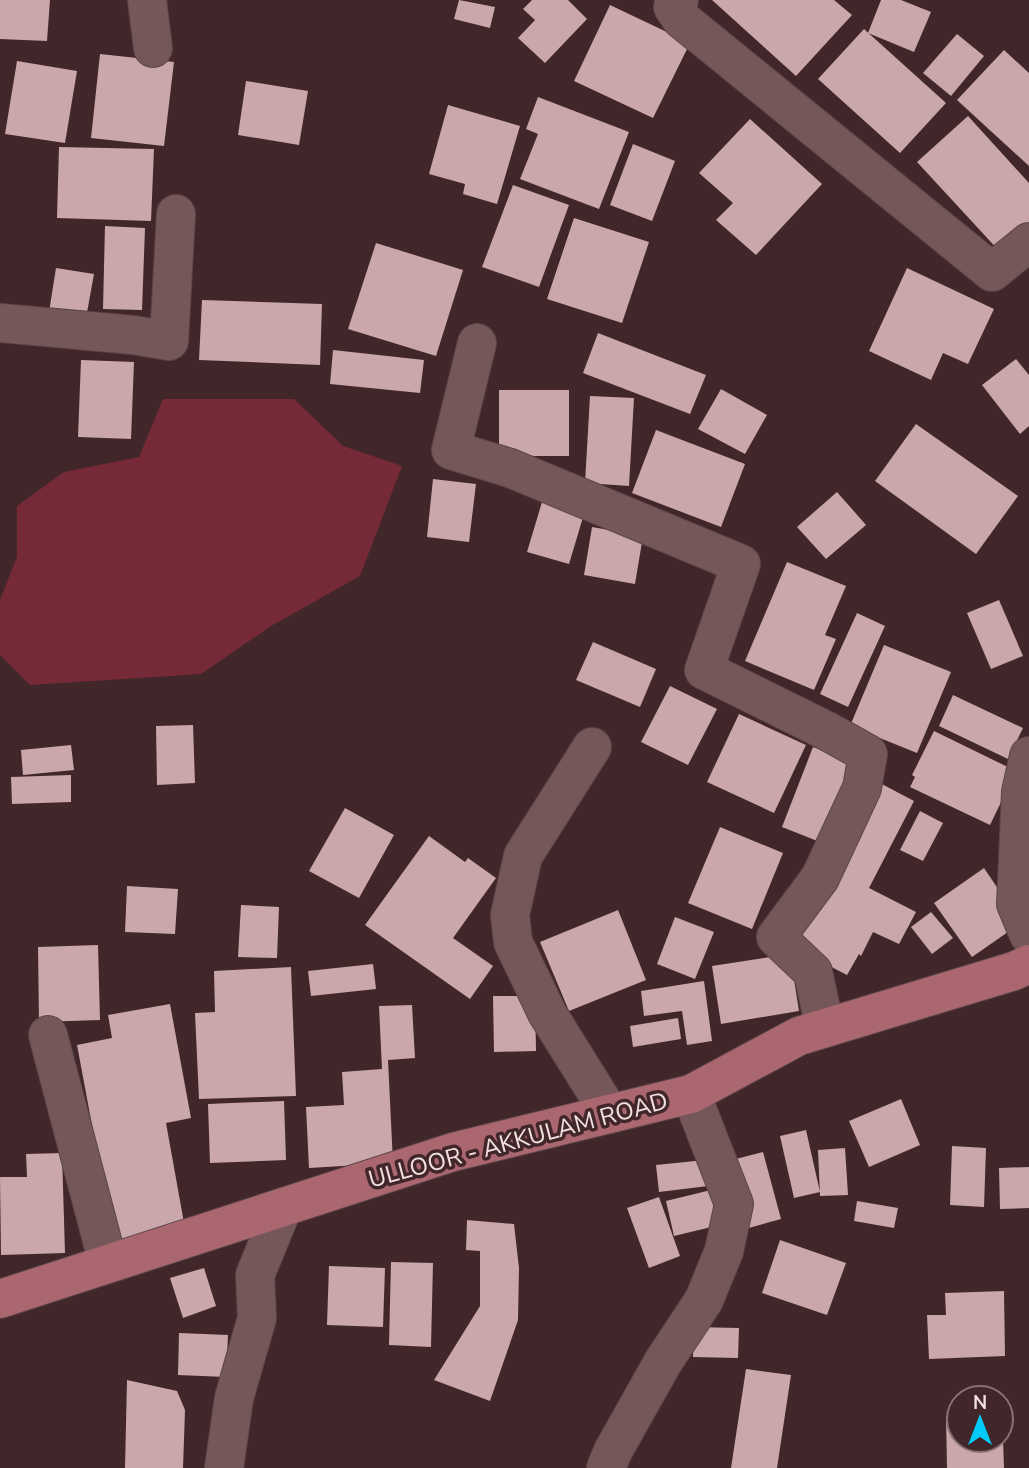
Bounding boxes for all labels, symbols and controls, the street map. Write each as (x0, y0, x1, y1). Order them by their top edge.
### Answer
street label: ULLOOR - AKKULAM ROAD (365, 1085, 671, 1195)
north arrow (945, 1384, 1015, 1454)
text: N (973, 1390, 987, 1416)

